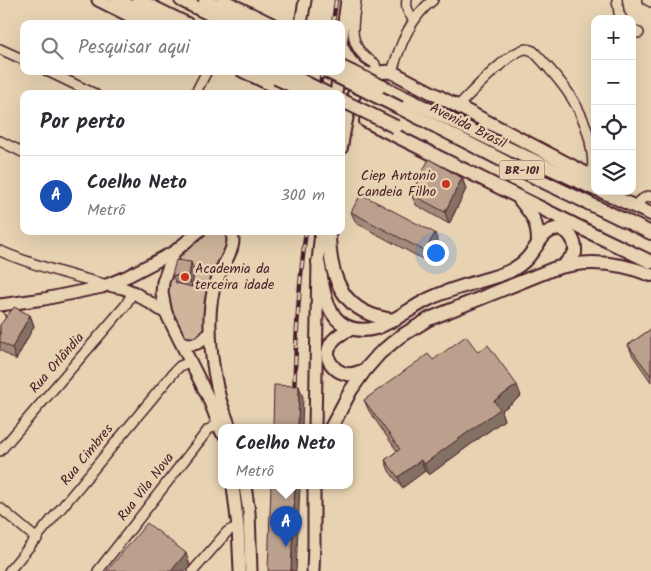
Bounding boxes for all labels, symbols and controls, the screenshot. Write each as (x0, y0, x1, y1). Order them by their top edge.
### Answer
map controls (591, 15, 636, 195)
button: + (591, 15, 636, 60)
search box (20, 20, 345, 75)
text: Pesquisar aqui (78, 33, 190, 63)
icon: search (38, 34, 66, 62)
button: − (591, 60, 636, 105)
street label: Avenida Brasil (426, 97, 511, 155)
button: locate (591, 105, 636, 150)
text: Por perto (40, 106, 125, 139)
button: layers (591, 150, 636, 195)
road number: BR-101 (500, 160, 544, 180)
place label: Ciep Antonio Candeia Filho (357, 165, 436, 203)
text: Coelho Neto (87, 168, 187, 198)
marker: Ciep Antonio Candeia Filho (440, 178, 452, 190)
text: A (51, 183, 61, 208)
text: 300 m (281, 183, 325, 208)
text: Metrô (87, 198, 126, 223)
your location (423, 240, 449, 266)
place label: Academia da terceira idade (195, 258, 275, 296)
marker: Academia da terceira idade (179, 271, 191, 283)
street label: Rua Orlândia (24, 328, 90, 398)
street label: Rua Cimbres (55, 419, 119, 491)
popup (218, 424, 353, 489)
text: Coelho Neto (236, 429, 335, 459)
street label: Rua Vila Nova (112, 448, 180, 526)
text: Metrô (236, 459, 274, 484)
pin: A (270, 506, 302, 547)

